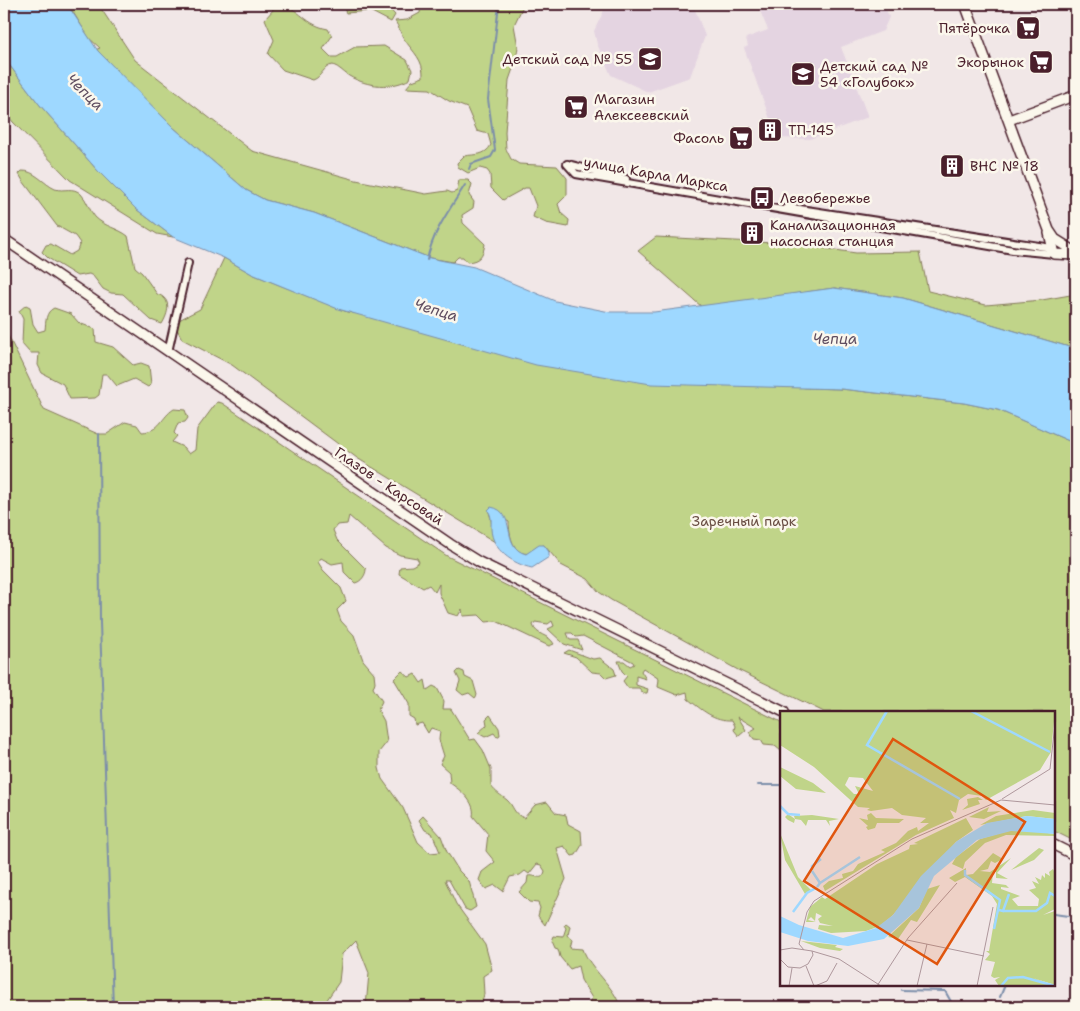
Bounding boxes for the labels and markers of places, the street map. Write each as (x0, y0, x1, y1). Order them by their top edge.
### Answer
supermarket icon: Пятёрочка (1015, 15, 1041, 41)
place label: Пятёрочка (939, 19, 1010, 37)
school or university icon: Детский сад № 55 (637, 46, 663, 72)
supermarket icon: Экорынок (1028, 49, 1054, 75)
place label: Детский сад № 55 (503, 50, 632, 68)
place label: Экорынок (957, 53, 1025, 71)
place label: Детский сад № 54 «Голубок» (820, 57, 928, 91)
school or university icon: Детский сад № 54 «Голубок» (790, 61, 816, 87)
place label: Магазин Алексеевский (594, 90, 689, 124)
supermarket icon: Магазин Алексеевский (563, 94, 589, 120)
building icon: ТП-145 (757, 117, 783, 143)
place label: ТП-145 (788, 121, 834, 139)
supermarket icon: Фасоль (728, 125, 754, 151)
place label: Фасоль (673, 129, 724, 147)
building icon: ВНС № 18 (939, 153, 965, 179)
place label: ВНС № 18 (970, 157, 1039, 175)
bus stop icon: Левобережье (749, 185, 775, 211)
place label: Левобережье (780, 189, 871, 207)
place label: Канализационная насосная станция (770, 216, 896, 250)
building icon: Канализационная насосная станция (739, 220, 765, 246)

